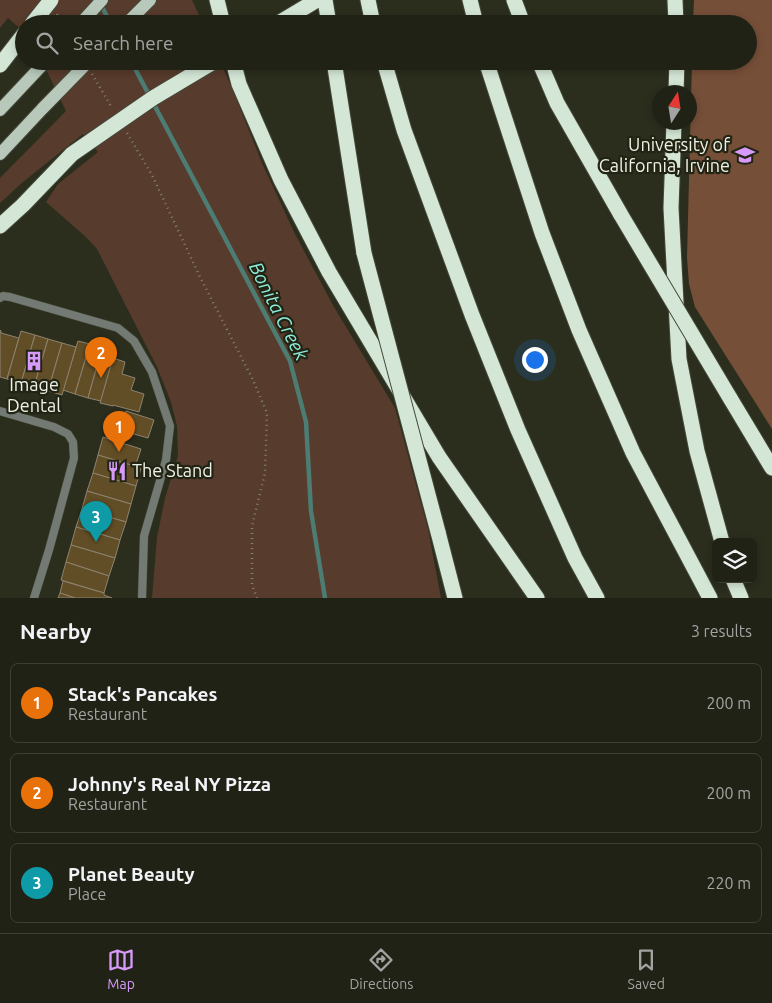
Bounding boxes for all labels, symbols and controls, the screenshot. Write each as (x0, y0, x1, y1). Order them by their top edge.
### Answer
search box (15, 15, 757, 70)
icon: search (33, 29, 61, 57)
text: Search here (73, 32, 173, 54)
north arrow (652, 85, 697, 130)
place label: University of California, Irvine (599, 134, 730, 175)
school or university icon: University of California, Irvine (734, 144, 756, 166)
water label: Bonita Creek (245, 258, 313, 364)
pin: 2 (85, 337, 117, 378)
your location (522, 347, 548, 373)
building icon: Image Dental (23, 350, 45, 372)
place label: Image Dental (7, 374, 61, 415)
pin: 1 (103, 411, 135, 452)
restaurant icon: The Stand (106, 460, 128, 482)
place label: The Stand (132, 460, 213, 480)
pin: 3 (80, 501, 112, 542)
map controls (712, 538, 757, 583)
button: layers (712, 538, 757, 583)
text: Nearby (20, 619, 91, 643)
text: 3 results (691, 622, 752, 640)
text: Stack's Pancakes (68, 683, 218, 705)
text: 1 (32, 694, 42, 712)
text: 200 m (706, 694, 751, 712)
text: Restaurant (68, 705, 147, 723)
text: Johnny's Real NY Pizza (68, 773, 271, 795)
text: 2 (32, 784, 42, 802)
text: 200 m (706, 784, 751, 802)
text: Restaurant (68, 795, 147, 813)
text: Planet Beauty (68, 863, 194, 885)
text: 3 (32, 874, 42, 892)
text: 220 m (706, 874, 751, 892)
text: Place (68, 885, 106, 903)
tab: Map (107, 946, 135, 992)
tab: Directions (349, 946, 413, 992)
tab: Saved (628, 946, 665, 992)

